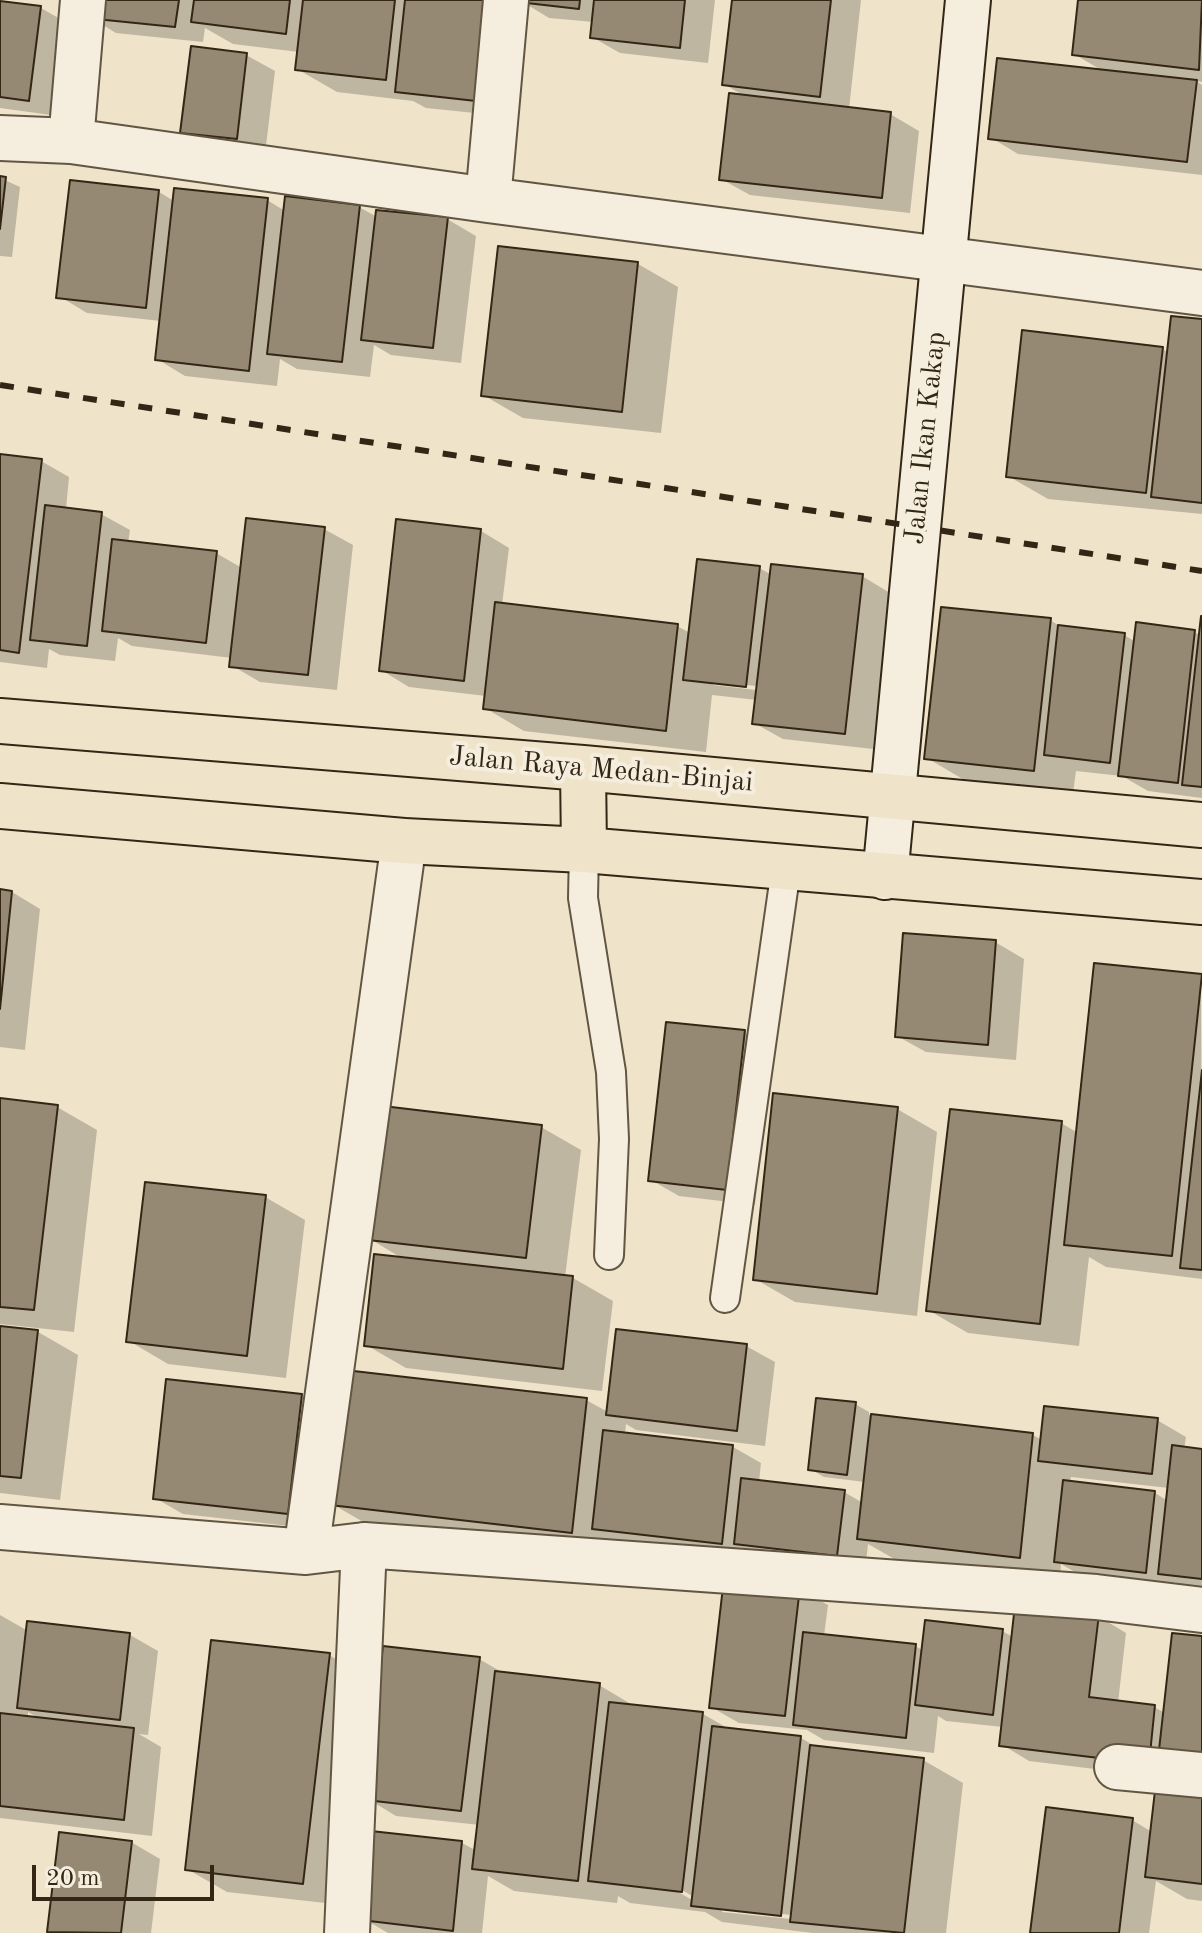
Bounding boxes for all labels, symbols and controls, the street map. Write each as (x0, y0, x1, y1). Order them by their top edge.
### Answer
street label: Jalan Ikan Kakap (898, 330, 954, 546)
street label: Jalan Raya Medan-Binjai (448, 740, 754, 800)
scale bar (36, 1849, 218, 1899)
text: 20 m (46, 1867, 100, 1891)

